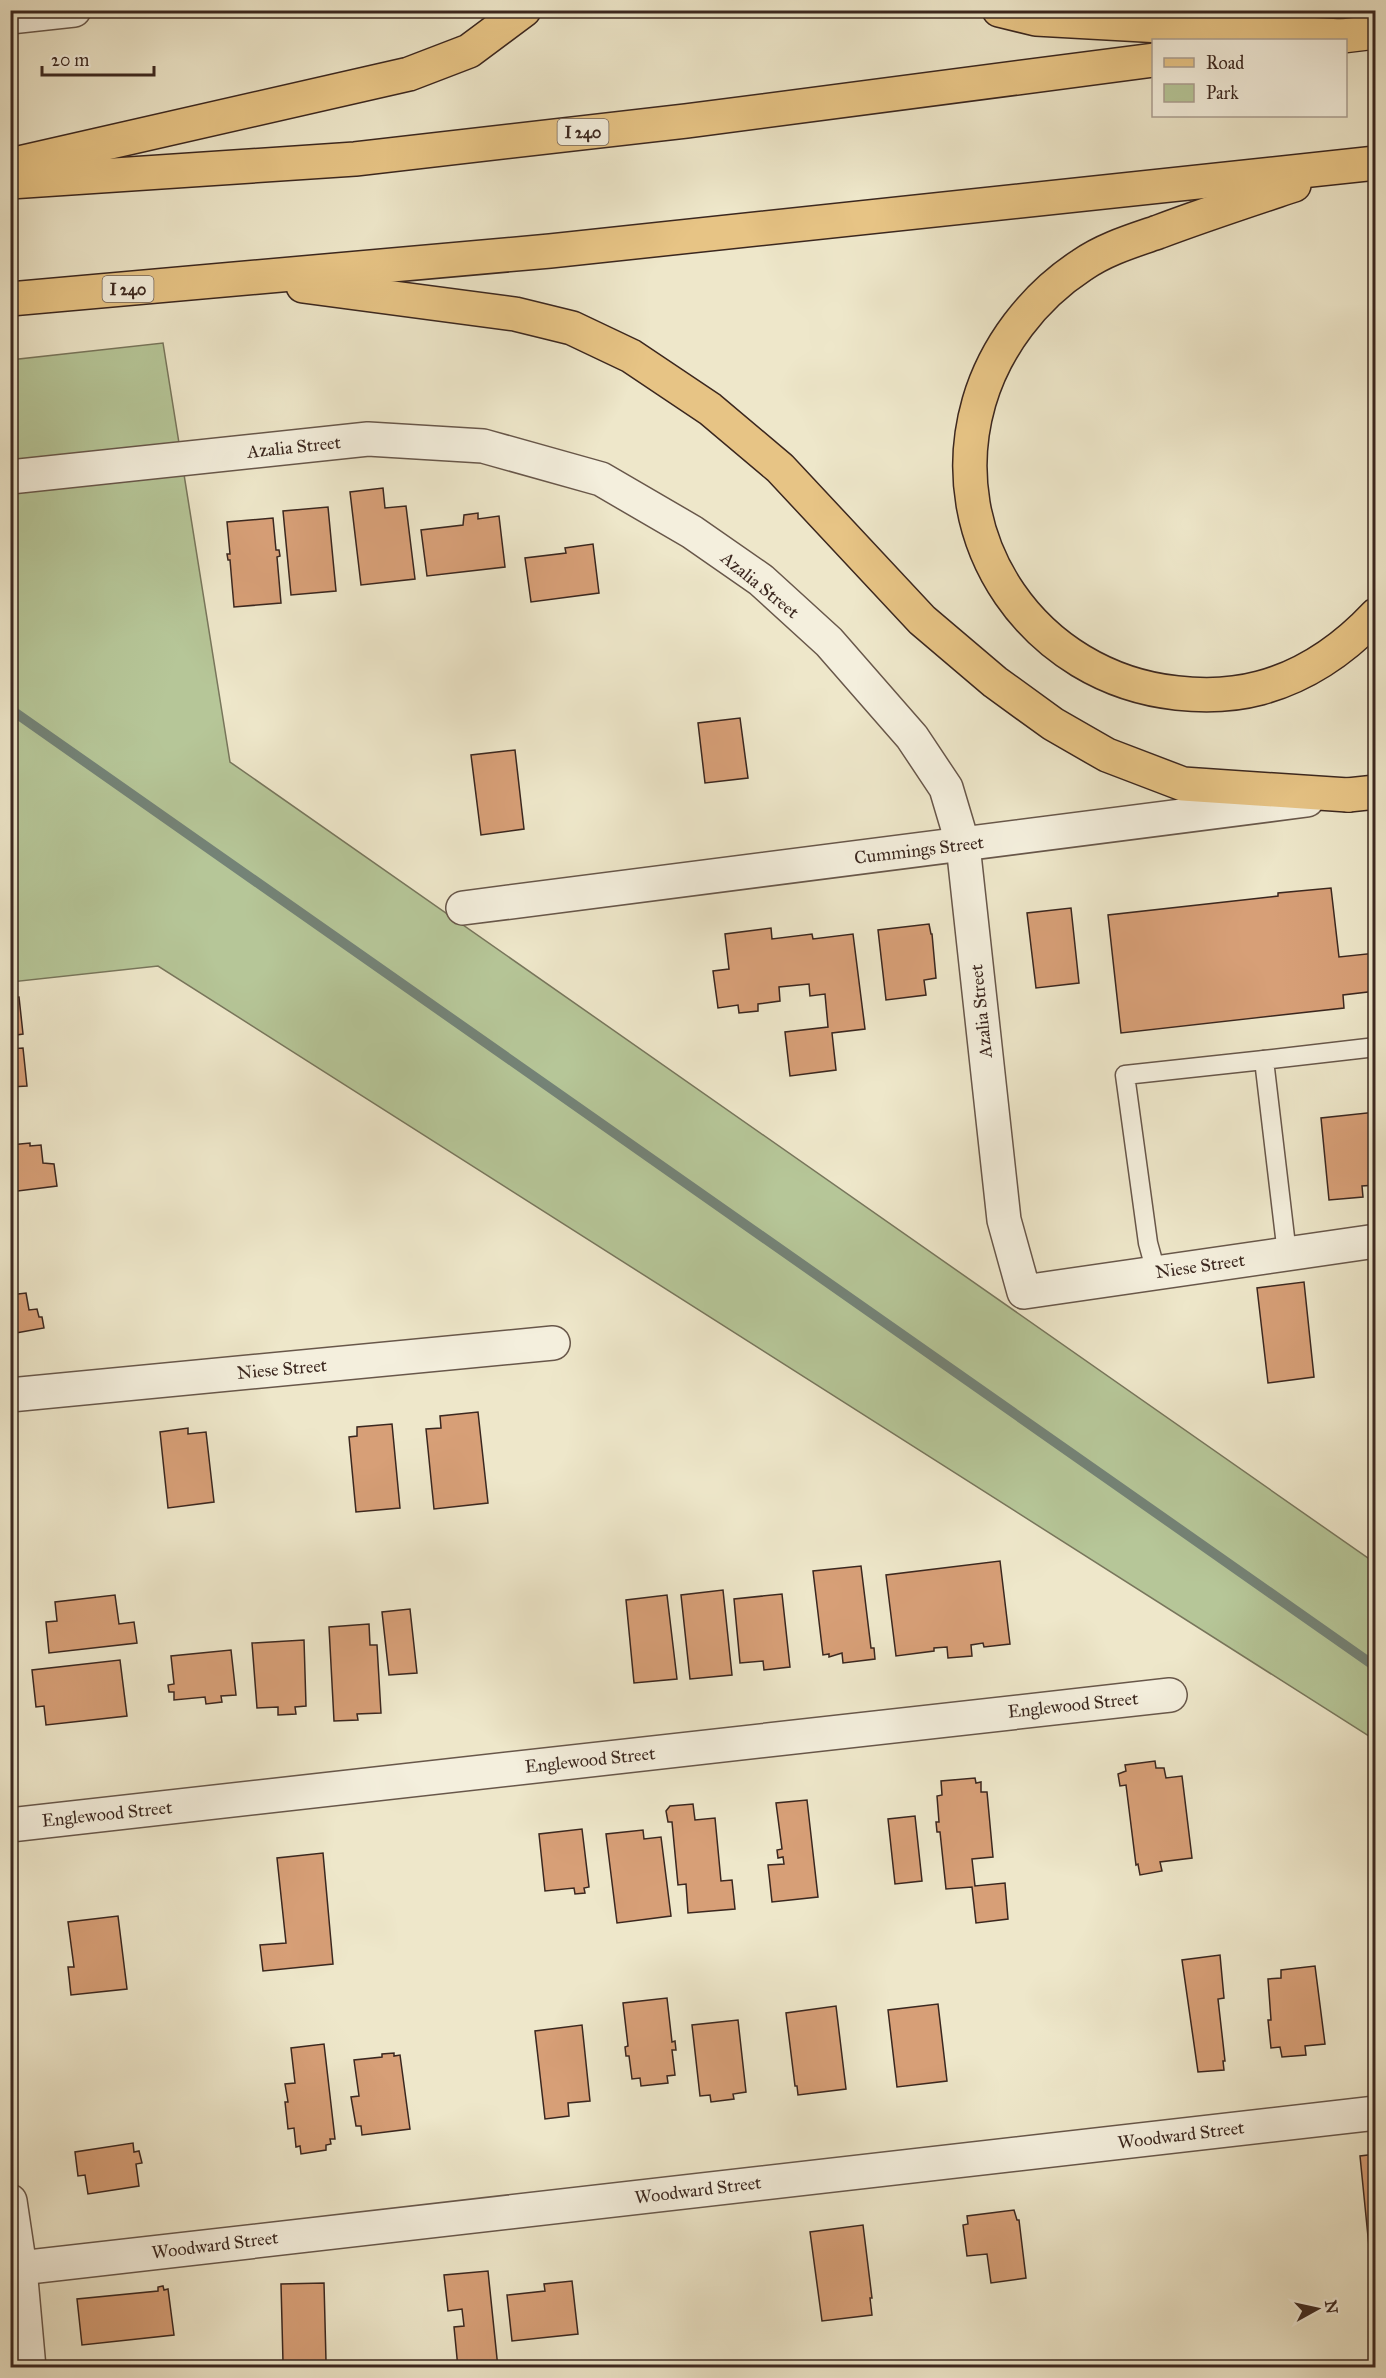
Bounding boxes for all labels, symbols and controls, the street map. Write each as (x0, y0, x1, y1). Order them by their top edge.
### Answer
scale bar (42, 39, 154, 77)
legend (1152, 39, 1347, 117)
text: 20 m (51, 49, 89, 71)
text: Road (1206, 52, 1244, 74)
text: Park (1206, 82, 1239, 104)
road number: I 240 (558, 119, 608, 145)
road number: I 240 (102, 276, 154, 302)
street label: Azalia Street (245, 431, 343, 463)
street label: Azalia Street (716, 546, 804, 624)
street label: Cummings Street (853, 831, 986, 870)
street label: Azalia Street (965, 962, 997, 1060)
street label: Niese Street (1154, 1249, 1247, 1283)
street label: Niese Street (236, 1354, 329, 1384)
street label: Englewood Street (1007, 1687, 1140, 1724)
street label: Englewood Street (524, 1742, 657, 1779)
street label: Englewood Street (41, 1796, 174, 1833)
street label: Woodward Street (1116, 2116, 1246, 2154)
street label: Woodward Street (633, 2171, 763, 2209)
street label: Woodward Street (150, 2226, 280, 2264)
north arrow (1287, 2279, 1347, 2339)
text: N (1321, 2299, 1342, 2315)

